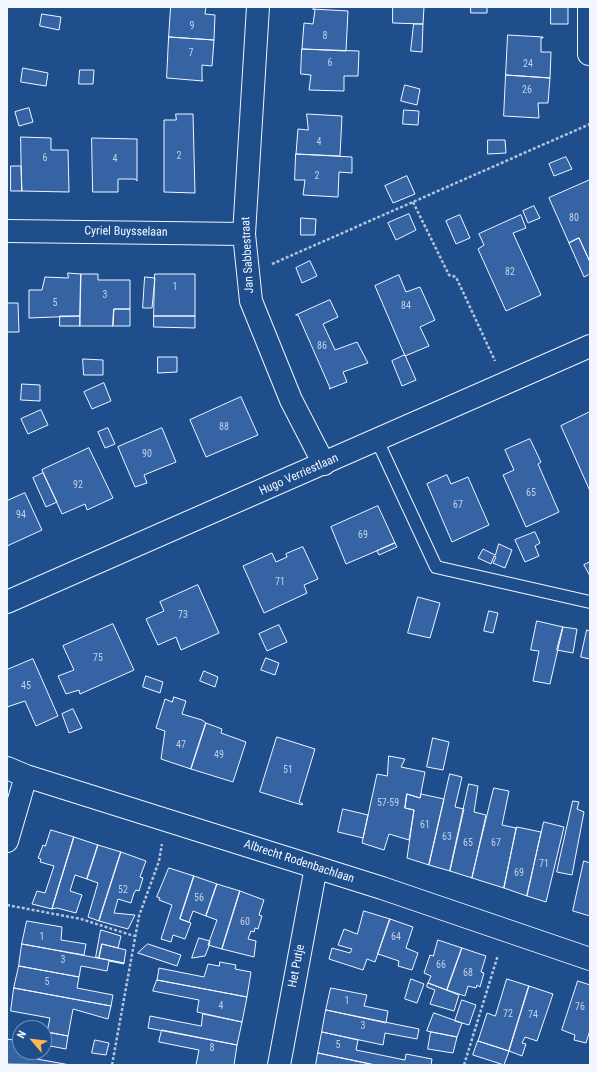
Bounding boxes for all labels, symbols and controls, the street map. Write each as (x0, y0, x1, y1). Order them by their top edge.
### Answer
house number: 9 (190, 20, 194, 32)
house number: 8 (323, 30, 327, 42)
house number: 7 (189, 47, 193, 59)
house number: 6 (328, 57, 332, 69)
house number: 24 (523, 58, 533, 70)
house number: 26 (522, 84, 532, 96)
house number: 4 (317, 136, 321, 148)
house number: 2 (177, 150, 181, 162)
house number: 6 (43, 152, 47, 164)
house number: 4 (113, 153, 117, 165)
house number: 2 (315, 170, 319, 182)
house number: 80 (569, 212, 579, 224)
street label: Jan Sabbestraat (239, 216, 257, 294)
street label: Cyriel Buysselaan (84, 224, 168, 240)
house number: 82 (505, 266, 515, 278)
house number: 1 (173, 281, 177, 293)
house number: 3 (103, 289, 107, 301)
house number: 5 (53, 297, 57, 309)
house number: 84 (401, 300, 411, 312)
house number: 86 (317, 340, 327, 352)
house number: 88 (219, 421, 229, 433)
house number: 90 (142, 448, 152, 460)
street label: Hugo Verriestlaan (257, 451, 341, 499)
house number: 92 (73, 479, 83, 491)
house number: 65 (526, 487, 536, 499)
house number: 67 (453, 499, 463, 511)
house number: 94 (16, 509, 26, 521)
house number: 69 (358, 529, 368, 541)
house number: 71 (275, 576, 285, 588)
house number: 73 (178, 609, 188, 621)
house number: 75 (93, 652, 103, 664)
house number: 45 (21, 680, 31, 692)
house number: 47 (176, 739, 186, 751)
house number: 49 (214, 749, 224, 761)
house number: 51 (283, 764, 293, 776)
house number: 57-59 (377, 797, 399, 809)
house number: 61 (420, 819, 430, 831)
house number: 63 (442, 831, 452, 843)
street label: Albrecht Rodenbachlaan (242, 837, 356, 887)
house number: 65 (463, 837, 473, 849)
house number: 67 (491, 837, 501, 849)
house number: 71 (539, 858, 549, 870)
house number: 69 (514, 867, 524, 879)
house number: 52 (118, 884, 128, 896)
house number: 56 (194, 892, 204, 904)
house number: 60 (240, 916, 250, 928)
house number: 1 (40, 931, 44, 943)
house number: 64 (391, 931, 401, 943)
street label: Het Putje (286, 943, 308, 989)
house number: 3 (61, 954, 65, 966)
house number: 66 (436, 959, 446, 971)
house number: 68 (463, 967, 473, 979)
house number: 5 (45, 976, 49, 988)
house number: 1 (345, 995, 349, 1007)
house number: 4 (219, 1000, 223, 1012)
house number: 76 (575, 1001, 585, 1013)
house number: 72 (503, 1008, 513, 1020)
house number: 74 (528, 1009, 538, 1021)
north arrow (12, 1020, 52, 1060)
house number: 3 (361, 1020, 365, 1032)
text: N (15, 1029, 29, 1041)
house number: 5 (336, 1039, 340, 1051)
house number: 8 (210, 1042, 214, 1054)

